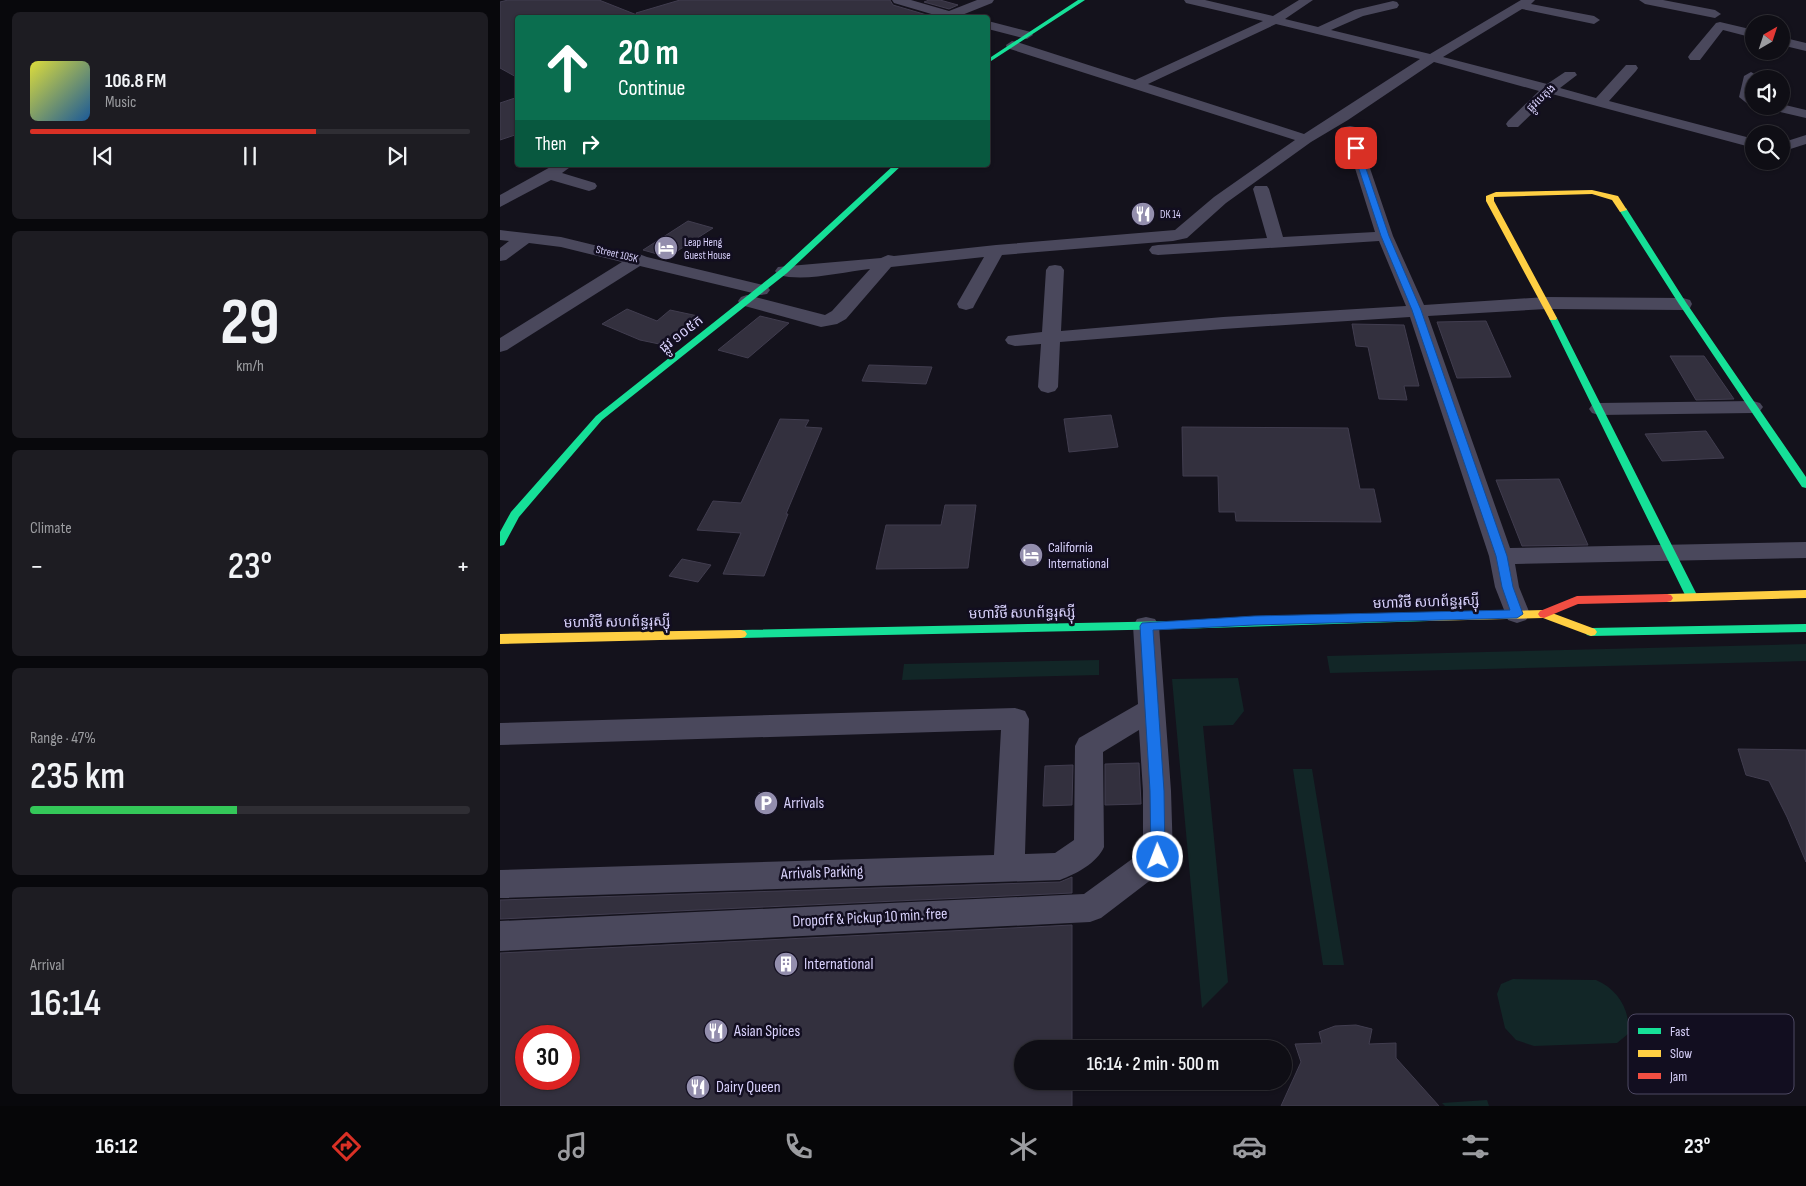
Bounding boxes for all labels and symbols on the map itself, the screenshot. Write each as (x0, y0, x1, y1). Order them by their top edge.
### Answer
north arrow (1745, 15, 1790, 60)
street label: ផ្លូវបេតុង (1524, 81, 1560, 117)
pin (1335, 127, 1377, 169)
restaurant icon: DK 14 (1130, 201, 1156, 227)
place label: DK 14 (1160, 208, 1181, 221)
hotel icon: Leap Heng Guest House (653, 235, 679, 261)
place label: Leap Heng Guest House (684, 236, 731, 262)
street label: Street 105K (595, 243, 639, 265)
street label: ផ្លូវ ១០៥ក (656, 312, 708, 359)
place label: California International (1048, 539, 1109, 572)
hotel icon: California International (1018, 542, 1044, 568)
street label: មហាវិថី សហព័ន្ធរុស្ស៊ី (1372, 591, 1480, 615)
street label: មហាវិថី សហព័ន្ធរុស្ស៊ី (969, 603, 1075, 625)
street label: មហាវិថី សហព័ន្ធរុស្ស៊ី (564, 612, 670, 634)
parking icon: Arrivals (753, 790, 779, 816)
place label: Arrivals (783, 794, 824, 813)
position arrow (1131, 830, 1183, 882)
street label: Arrivals Parking (780, 862, 863, 884)
street label: Dropoff & Pickup 10 min. free (792, 904, 948, 932)
building icon: International (773, 951, 799, 977)
place label: International (804, 955, 873, 974)
legend (1628, 1014, 1794, 1094)
restaurant icon: Asian Spices (703, 1018, 729, 1044)
place label: Asian Spices (733, 1022, 800, 1041)
text: Fast (1670, 1023, 1690, 1040)
speed limit sign: 30 (515, 1025, 580, 1090)
text: Slow (1670, 1045, 1692, 1062)
text: Jam (1669, 1068, 1687, 1085)
restaurant icon: Dairy Queen (685, 1074, 711, 1100)
place label: Dairy Queen (716, 1078, 781, 1097)

